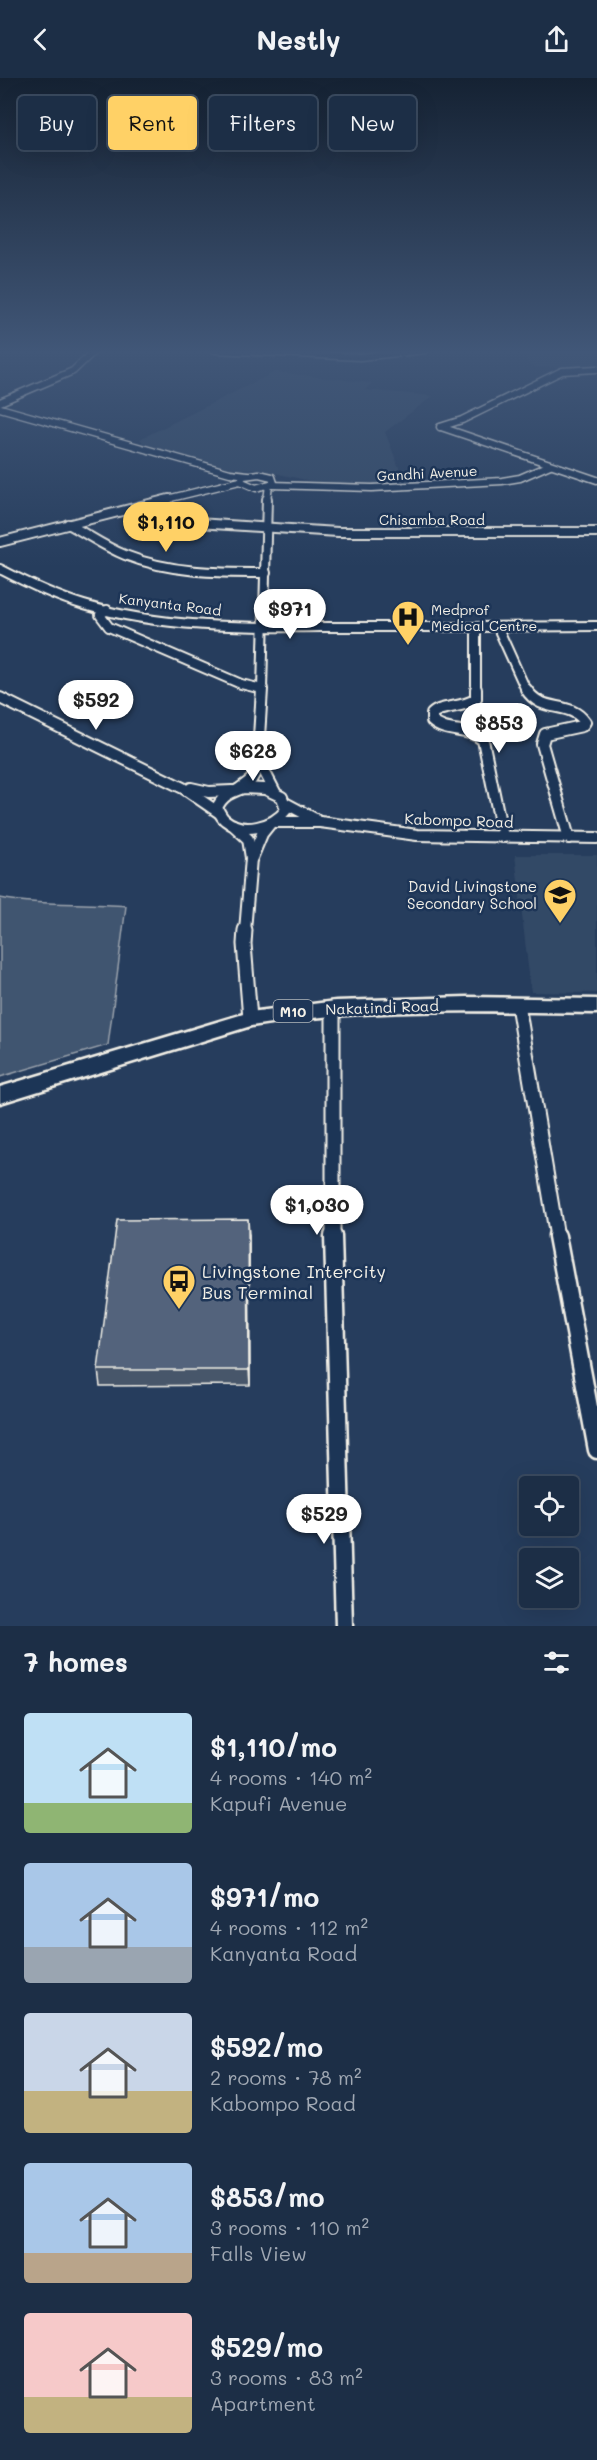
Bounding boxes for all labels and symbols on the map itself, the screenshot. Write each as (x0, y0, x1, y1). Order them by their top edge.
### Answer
street label: Gandhi Avenue (376, 461, 478, 485)
pin: $1,110 (117, 502, 215, 553)
street label: Chisamba Road (379, 510, 485, 529)
street label: Kanyanta Road (118, 588, 222, 620)
pin: $971 (254, 589, 326, 640)
hospital icon: Medprof Medical Centre (390, 599, 426, 646)
place label: Medprof Medical Centre (431, 600, 537, 635)
pin: $592 (60, 680, 132, 731)
pin: $853 (463, 703, 535, 754)
pin: $628 (217, 731, 289, 782)
street label: Kabompo Road (404, 808, 514, 832)
place label: David Livingstone Secondary School (407, 876, 537, 913)
school or university icon: David Livingstone Secondary School (542, 877, 578, 924)
street label: Nakatindi Road (325, 995, 439, 1019)
road number: M10 (274, 1000, 312, 1022)
pin: $1,030 (268, 1185, 366, 1236)
place label: Livingstone Intercity Bus Terminal (202, 1259, 386, 1304)
bus stop icon: Livingstone Intercity Bus Terminal (161, 1263, 197, 1310)
pin: $529 (288, 1494, 360, 1545)

